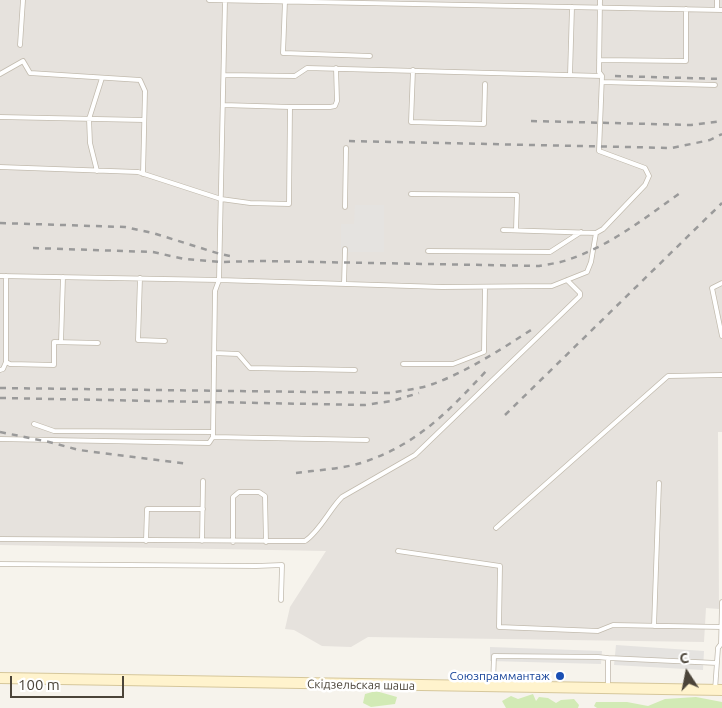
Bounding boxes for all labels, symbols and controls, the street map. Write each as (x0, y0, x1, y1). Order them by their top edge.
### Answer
north arrow (662, 648, 712, 698)
text: С (678, 650, 690, 667)
scale bar (12, 666, 126, 698)
place label: Союзпраммантаж (449, 669, 550, 683)
marker: Союзпраммантаж (554, 670, 566, 682)
text: 100 m (18, 676, 60, 693)
street label: Скідзельская шаша (307, 677, 415, 693)

